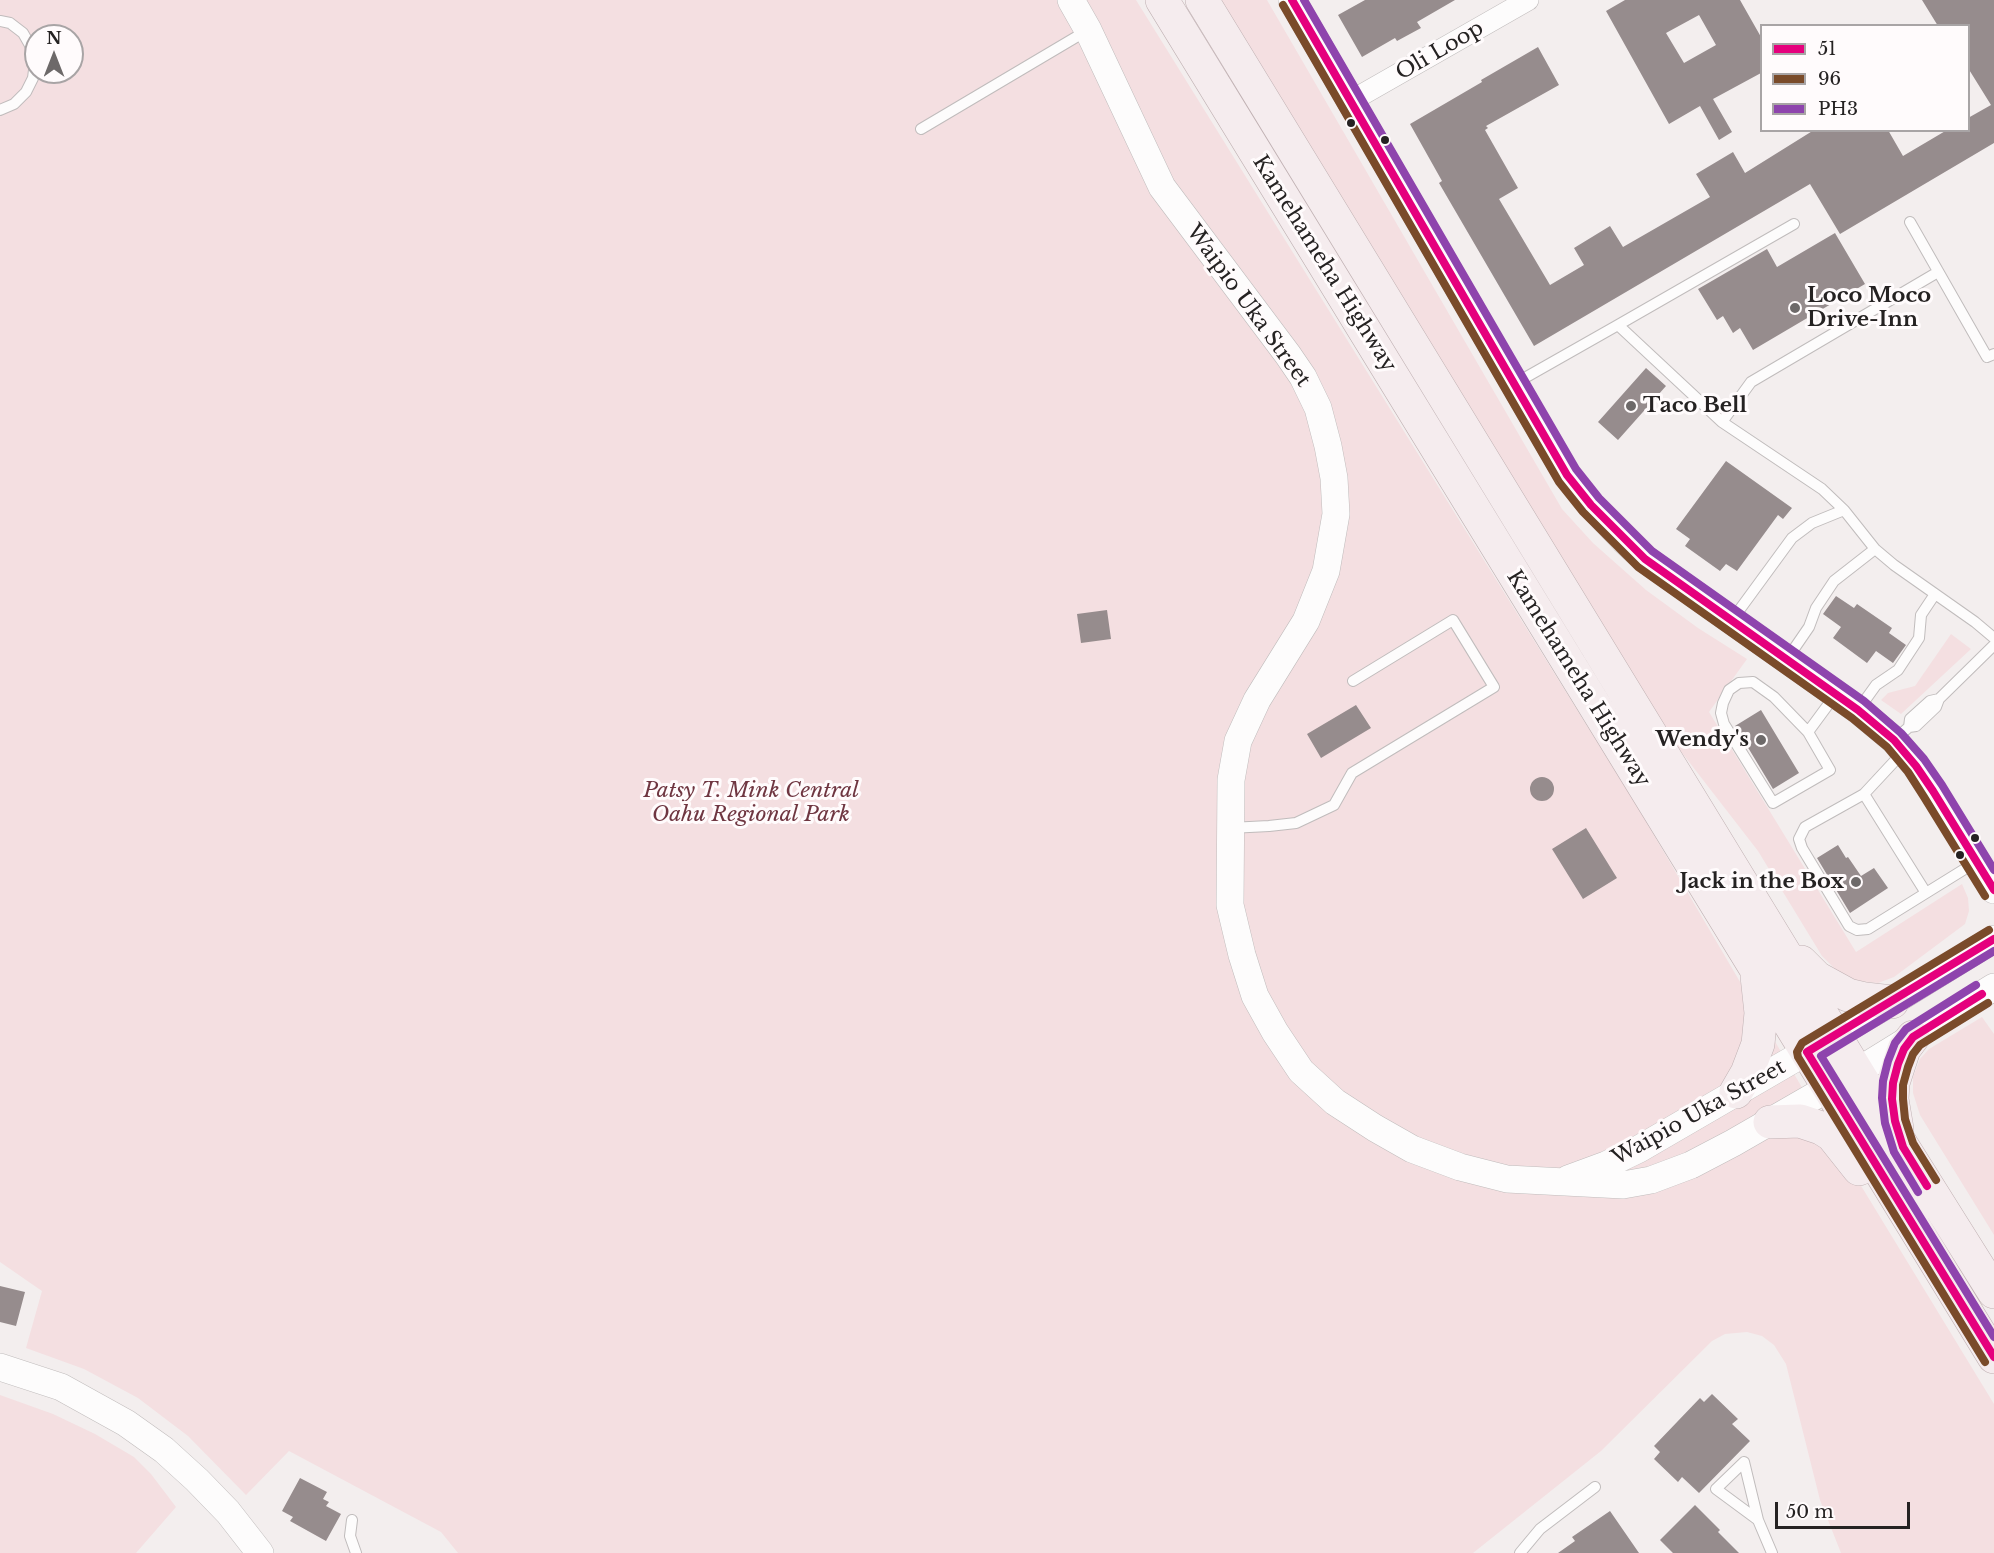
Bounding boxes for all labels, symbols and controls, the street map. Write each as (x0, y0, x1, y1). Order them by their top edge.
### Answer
street label: Oli Loop (1392, 16, 1488, 86)
north arrow (24, 24, 84, 84)
legend (1760, 24, 1970, 132)
text: N (46, 28, 62, 48)
text: 51 (1818, 38, 1836, 60)
text: 96 (1818, 68, 1841, 90)
text: PH3 (1818, 98, 1858, 120)
unlabelled marker (1345, 117, 1357, 129)
unlabelled marker (1379, 134, 1391, 146)
street label: Kamehameha Highway (1247, 151, 1401, 377)
street label: Waipio Uka Street (1181, 220, 1315, 392)
place label: Loco Moco Drive-Inn (1807, 283, 1931, 333)
marker: Loco Moco Drive-Inn (1788, 301, 1802, 315)
place label: Taco Bell (1643, 393, 1747, 419)
marker: Taco Bell (1624, 399, 1638, 413)
street label: Kamehameha Highway (1501, 566, 1655, 792)
place label: Wendy's (1655, 727, 1749, 753)
marker: Wendy's (1754, 733, 1768, 747)
park label: Patsy T. Mink Central Oahu Regional Park (643, 778, 859, 828)
unlabelled marker (1969, 832, 1981, 844)
unlabelled marker (1954, 849, 1966, 861)
place label: Jack in the Box (1680, 869, 1844, 895)
marker: Jack in the Box (1849, 875, 1863, 889)
street label: Waipio Uka Street (1608, 1055, 1790, 1171)
scale bar (1778, 1490, 1913, 1528)
text: 50 m (1786, 1501, 1834, 1523)

